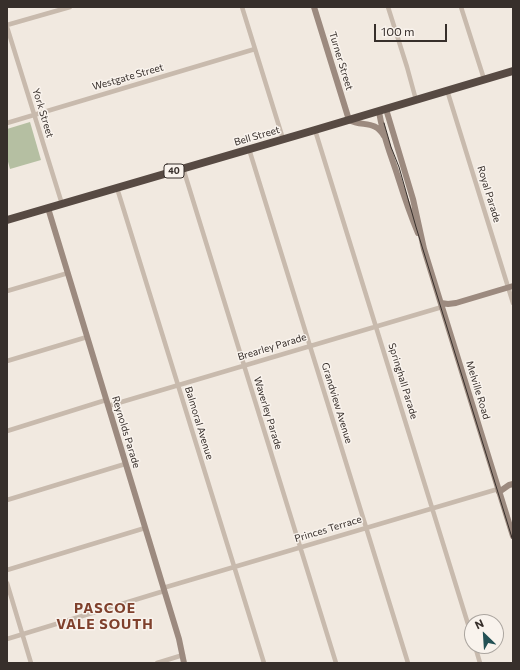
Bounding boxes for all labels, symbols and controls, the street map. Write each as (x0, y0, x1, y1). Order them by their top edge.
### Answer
scale bar (376, 16, 449, 42)
text: 100 m (381, 24, 415, 38)
street label: Turner Street (326, 30, 356, 92)
street label: Westgate Street (91, 61, 165, 93)
street label: York Street (30, 87, 56, 139)
street label: Bell Street (233, 124, 281, 148)
road number: 40 (164, 164, 184, 178)
street label: Royal Parade (475, 164, 503, 224)
street label: Brearley Parade (236, 331, 308, 363)
street label: Springhall Parade (386, 341, 420, 421)
street label: Melville Road (463, 359, 493, 421)
street label: Grandview Avenue (319, 361, 355, 445)
street label: Waverley Parade (251, 375, 285, 451)
street label: Balmoral Avenue (182, 385, 216, 461)
street label: Reynolds Parade (109, 394, 143, 470)
street label: Princes Terrace (293, 513, 363, 545)
district label: PASCOE VALE SOUTH (56, 600, 154, 632)
north arrow (464, 614, 504, 654)
text: N (473, 616, 486, 631)

